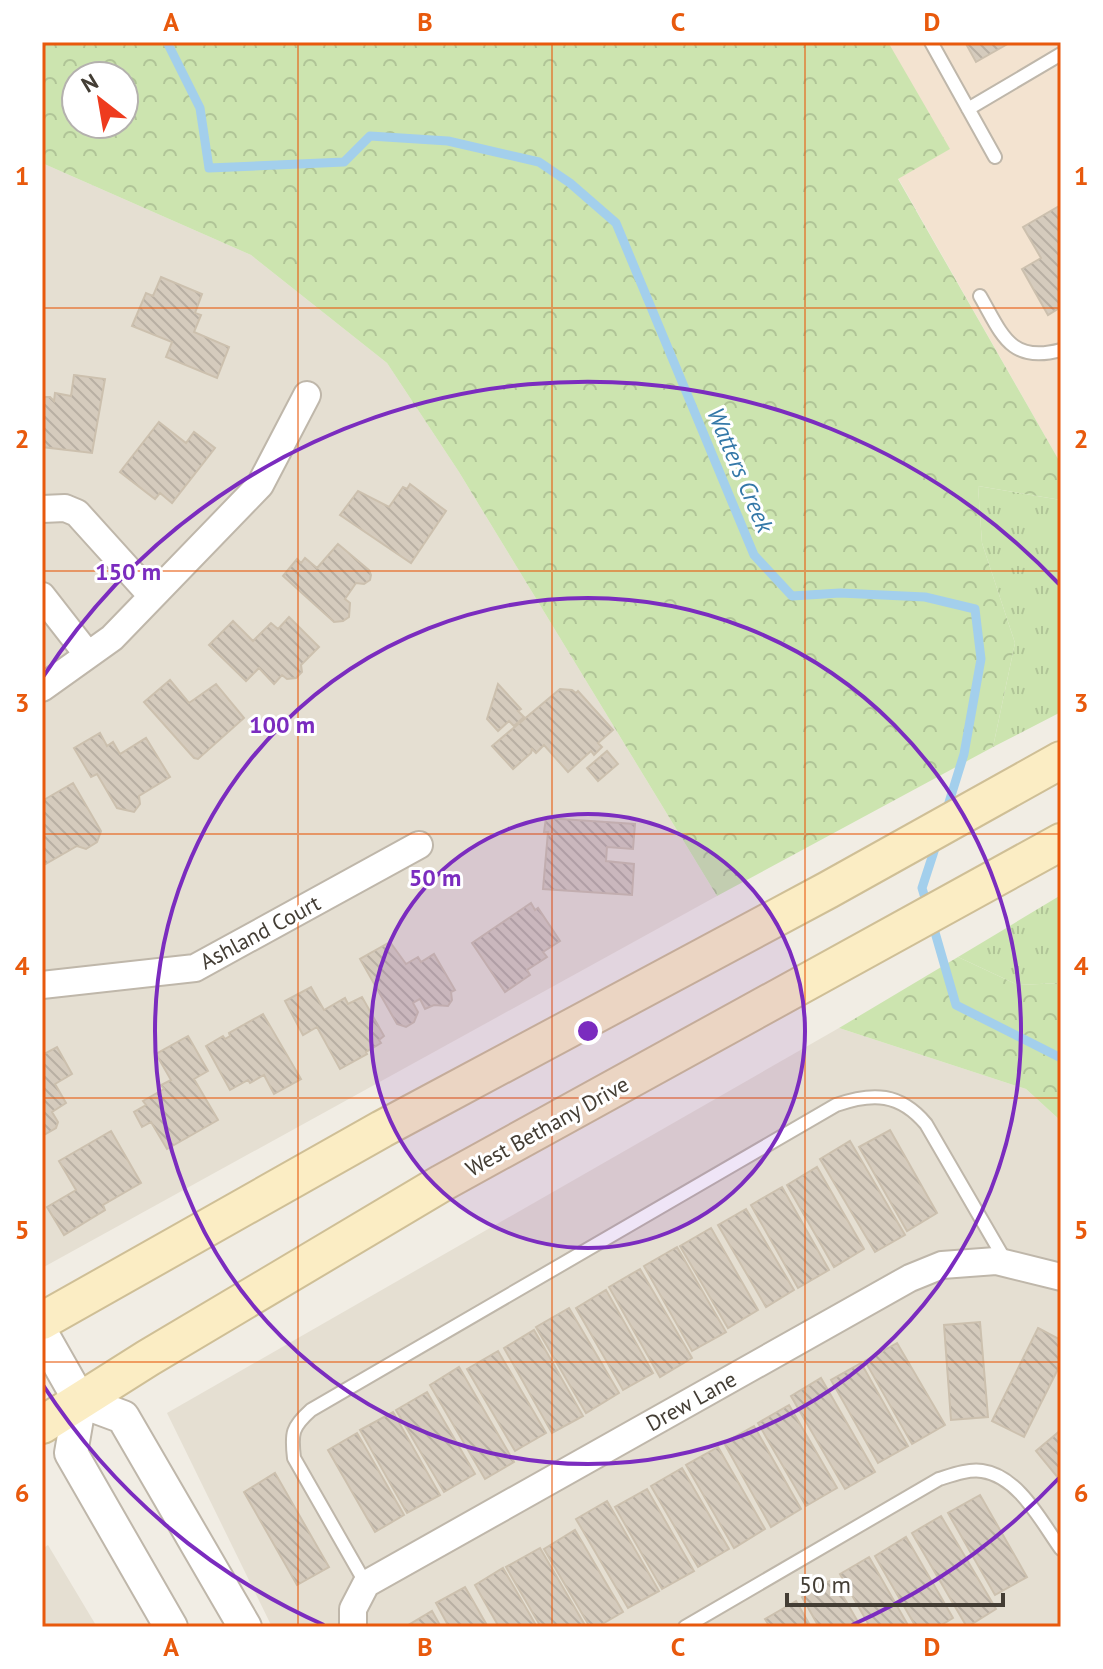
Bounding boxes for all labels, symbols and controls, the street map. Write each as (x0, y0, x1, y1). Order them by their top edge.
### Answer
text: A (163, 5, 179, 38)
text: B (417, 5, 433, 38)
text: C (671, 5, 685, 38)
text: D (924, 5, 940, 38)
north arrow (60, 60, 140, 140)
text: N (76, 67, 103, 99)
text: 1 (15, 159, 29, 192)
text: 1 (1074, 159, 1088, 192)
water label: Watters Creek (700, 403, 781, 538)
text: 2 (15, 422, 29, 455)
text: 2 (1074, 422, 1088, 455)
text: 150 m (95, 556, 161, 587)
text: 3 (15, 686, 29, 719)
text: 3 (1074, 686, 1088, 719)
text: 100 m (249, 709, 315, 740)
text: 50 m (409, 862, 461, 893)
street label: Ashland Court (195, 888, 325, 975)
text: 4 (15, 949, 30, 982)
text: 4 (1074, 949, 1089, 982)
centre of rings (574, 1017, 602, 1045)
street label: West Bethany Drive (461, 1070, 633, 1182)
text: 5 (15, 1213, 29, 1246)
text: 5 (1074, 1213, 1088, 1246)
street label: Drew Lane (641, 1365, 741, 1437)
text: 6 (15, 1476, 29, 1509)
text: 6 (1074, 1476, 1088, 1509)
scale bar (787, 1557, 1003, 1607)
text: 50 m (799, 1569, 851, 1600)
text: A (163, 1630, 179, 1663)
text: B (417, 1630, 433, 1663)
text: C (671, 1630, 685, 1663)
text: D (924, 1630, 940, 1663)

